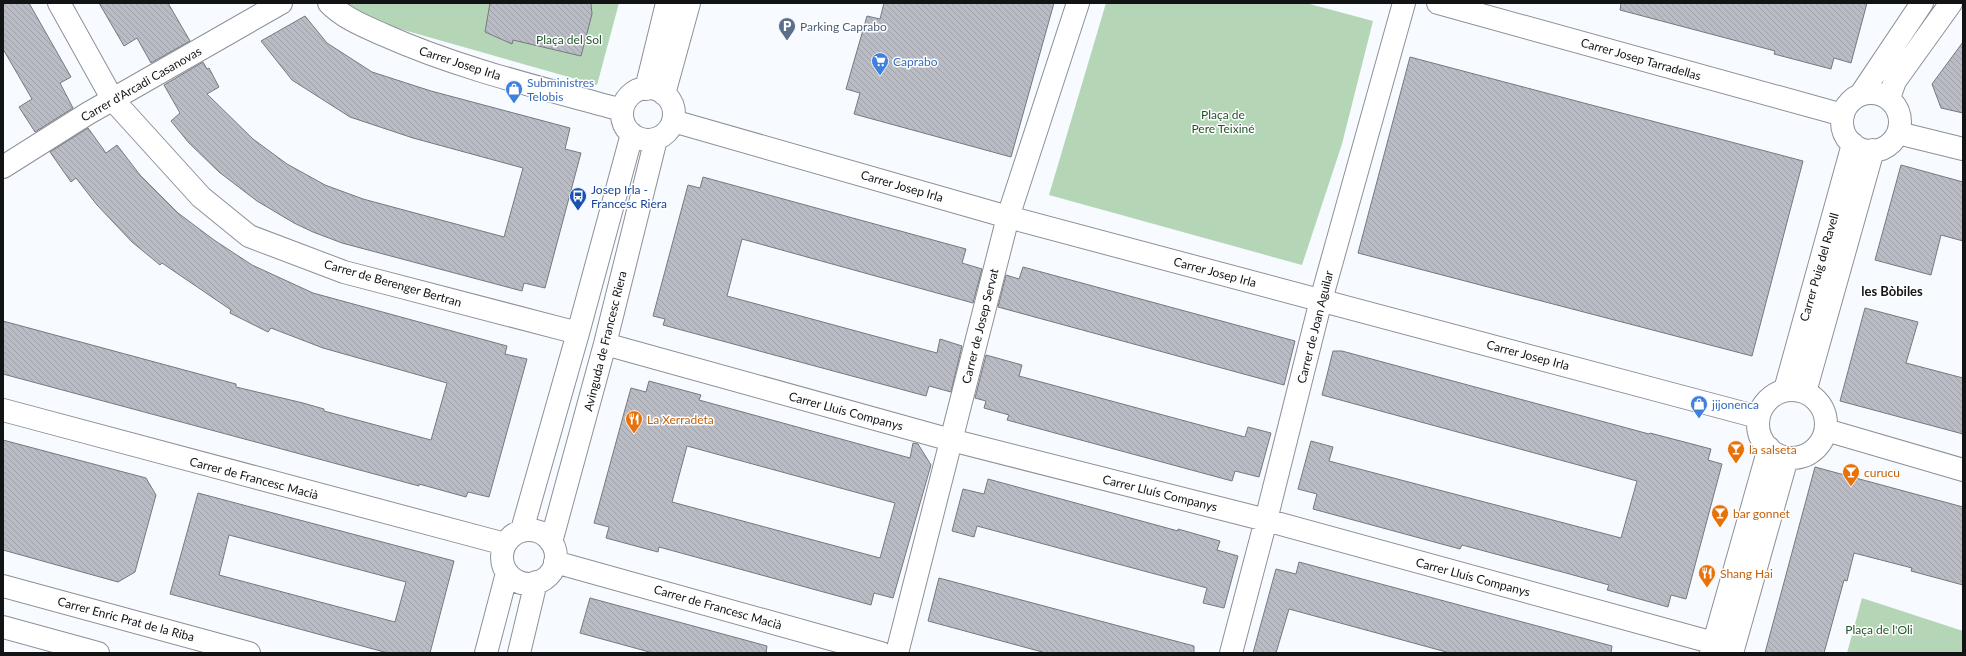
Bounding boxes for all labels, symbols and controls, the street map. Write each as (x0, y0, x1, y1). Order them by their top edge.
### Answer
parking icon: Parking Caprabo (777, 16, 797, 41)
place label: Parking Caprabo (800, 19, 887, 34)
park label: Plaça del Sol (536, 32, 602, 47)
street label: Carrer Josep Tarradellas (1579, 35, 1703, 83)
street label: Carrer d'Arcadi Casanovas (78, 43, 204, 125)
street label: Carrer Josep Irla (417, 43, 503, 83)
supermarket icon: Caprabo (870, 51, 890, 76)
place label: Caprabo (893, 54, 938, 69)
place label: Subministres Telobis (527, 75, 594, 104)
shop icon: Subministres Telobis (504, 79, 524, 104)
park label: Plaça de Pere Teixiné (1191, 107, 1255, 136)
street label: Carrer Josep Irla (859, 167, 945, 205)
place label: Josep Irla - Francesc Riera (591, 182, 667, 211)
bus stop icon: Josep Irla - Francesc Riera (568, 186, 588, 211)
street label: Carrer Puig del Ravell (1796, 211, 1842, 323)
street label: Carrer Josep Irla (1172, 254, 1258, 290)
street label: Carrer de Berenger Bertran (322, 256, 464, 310)
street label: Carrer de Josep Servat (958, 266, 1002, 385)
street label: Carrer de Joan Aguilar (1294, 268, 1336, 385)
street label: Avinguda de Francesc Riera (580, 269, 630, 413)
district label: les Bòbiles (1861, 283, 1923, 299)
street label: Carrer Josep Irla (1485, 337, 1571, 373)
street label: Carrer Lluís Companys (787, 388, 905, 434)
shop icon: jijonenca (1689, 394, 1709, 419)
place label: jijonenca (1711, 397, 1759, 412)
restaurant icon: La Xerradeta (624, 409, 644, 434)
place label: La Xerradeta (647, 412, 714, 427)
bar icon: la salseta (1726, 439, 1746, 464)
place label: la salseta (1749, 442, 1797, 457)
street label: Carrer de Francesc Macià (188, 454, 320, 502)
bar icon: curucu (1841, 462, 1861, 487)
place label: curucu (1864, 465, 1900, 480)
street label: Carrer Lluís Companys (1101, 471, 1219, 515)
bar icon: bar gonnet (1710, 503, 1730, 528)
place label: bar gonnet (1733, 506, 1791, 521)
street label: Carrer Lluís Companys (1414, 554, 1532, 600)
restaurant icon: Shang Hai (1697, 563, 1717, 588)
place label: Shang Hai (1720, 566, 1773, 581)
street label: Carrer de Francesc Macià (652, 581, 784, 633)
street label: Carrer Enric Prat de la Riba (56, 593, 196, 645)
park label: Plaça de l'Oli (1845, 622, 1913, 637)

